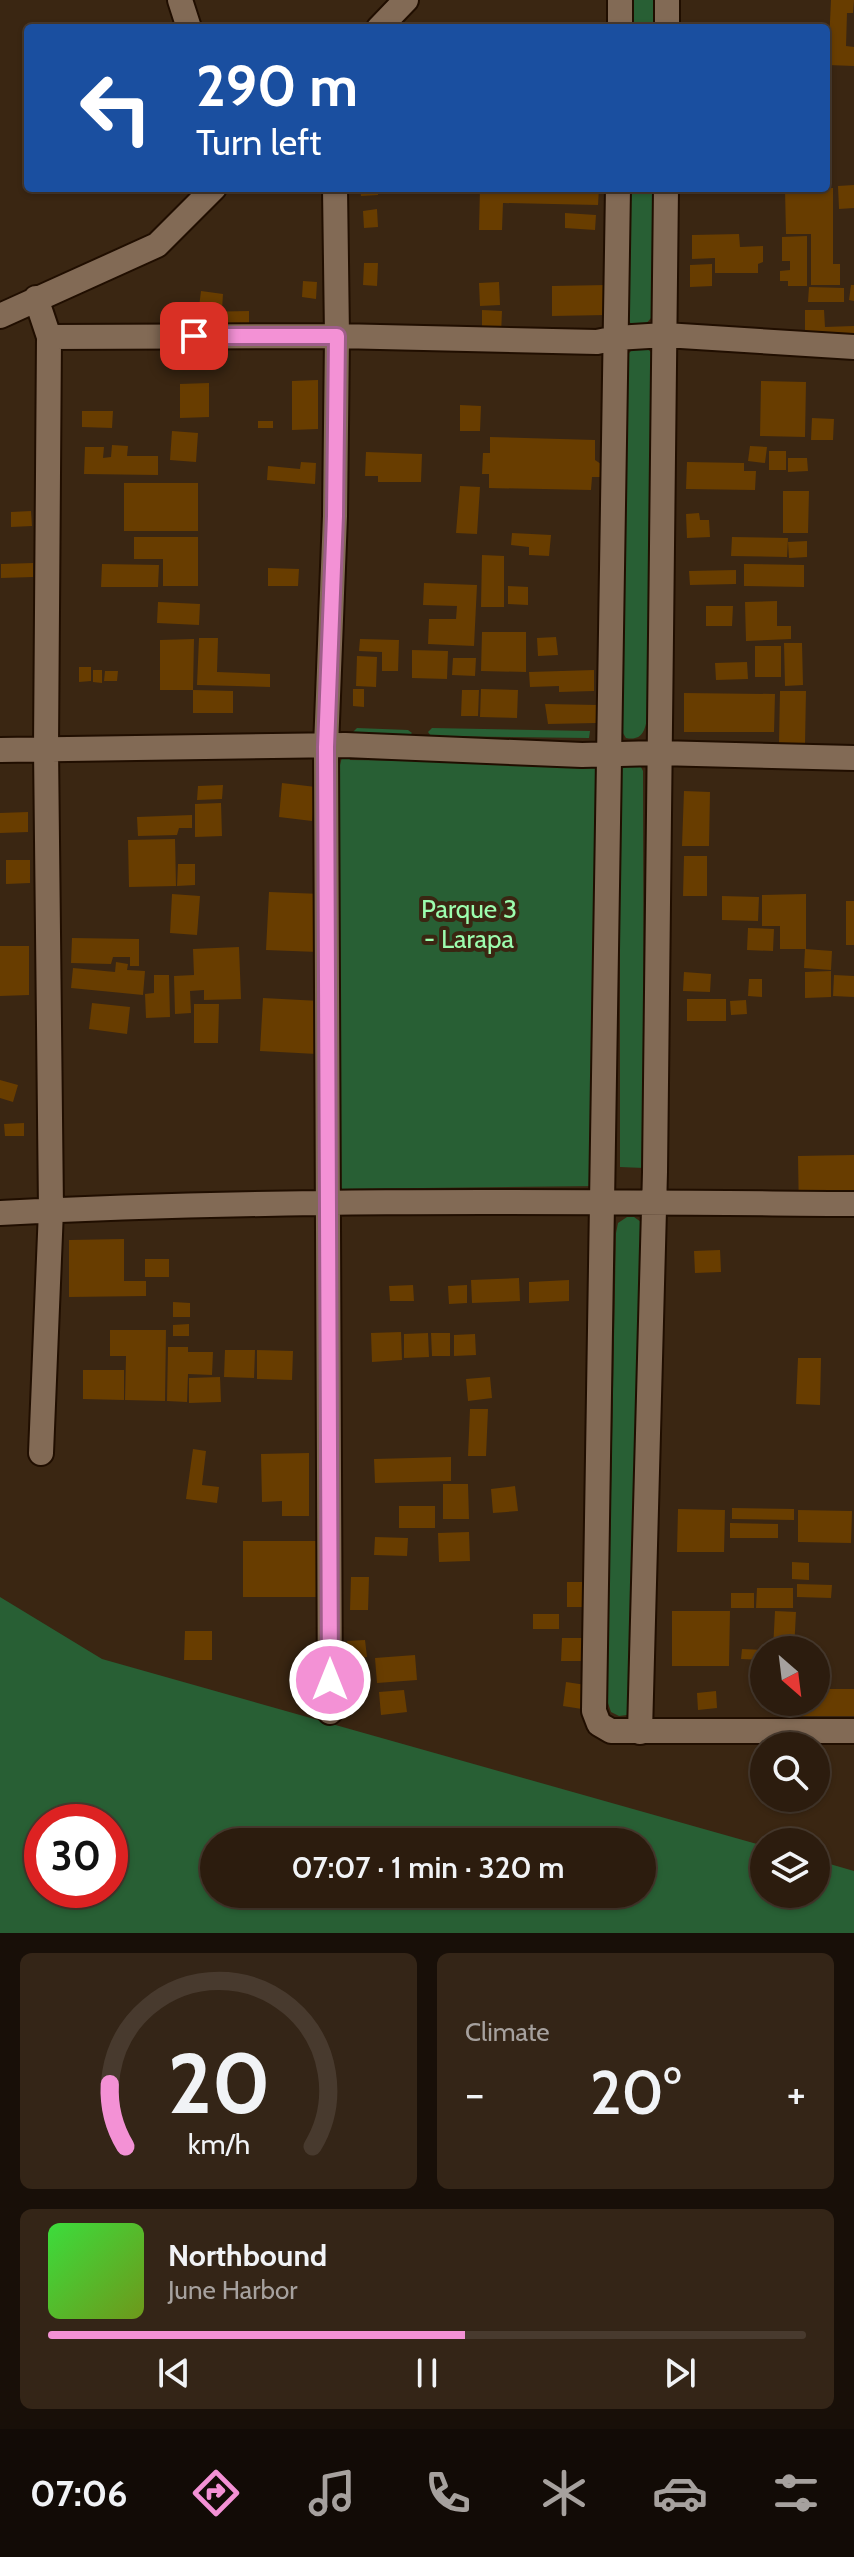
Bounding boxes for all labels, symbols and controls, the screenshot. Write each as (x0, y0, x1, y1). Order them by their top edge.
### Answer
text: 290 m (196, 52, 358, 120)
icon: left (64, 56, 168, 160)
text: Turn left (196, 120, 321, 164)
pin (160, 302, 228, 370)
icon: arrive (172, 314, 216, 358)
park label: Parque 3 - Larapa (421, 893, 517, 955)
north arrow (750, 1636, 830, 1716)
map controls (750, 1636, 830, 1908)
position arrow (288, 1638, 372, 1722)
button: search (750, 1732, 830, 1812)
speed limit sign: 30 (24, 1804, 128, 1908)
button: layers (750, 1828, 830, 1908)
text: 07:07 · 1 min · 320 m (292, 1849, 565, 1886)
text: Climate (465, 2016, 550, 2048)
text: 20 (167, 2033, 270, 2134)
text: 20° (590, 2056, 681, 2129)
text: − (465, 2067, 484, 2120)
text: + (787, 2067, 806, 2120)
text: km/h (187, 2126, 250, 2161)
text: Northbound (168, 2237, 327, 2274)
text: June Harbor (168, 2274, 297, 2306)
icon: previous (152, 2351, 196, 2395)
icon: pause (405, 2351, 449, 2395)
icon: next (658, 2351, 702, 2395)
icon: directions (188, 2465, 244, 2521)
icon: music (304, 2465, 360, 2521)
icon: phone (420, 2465, 476, 2521)
icon: climate (536, 2465, 592, 2521)
icon: car (652, 2465, 708, 2521)
icon: filters (768, 2465, 824, 2521)
text: 07:06 (30, 2471, 127, 2515)

